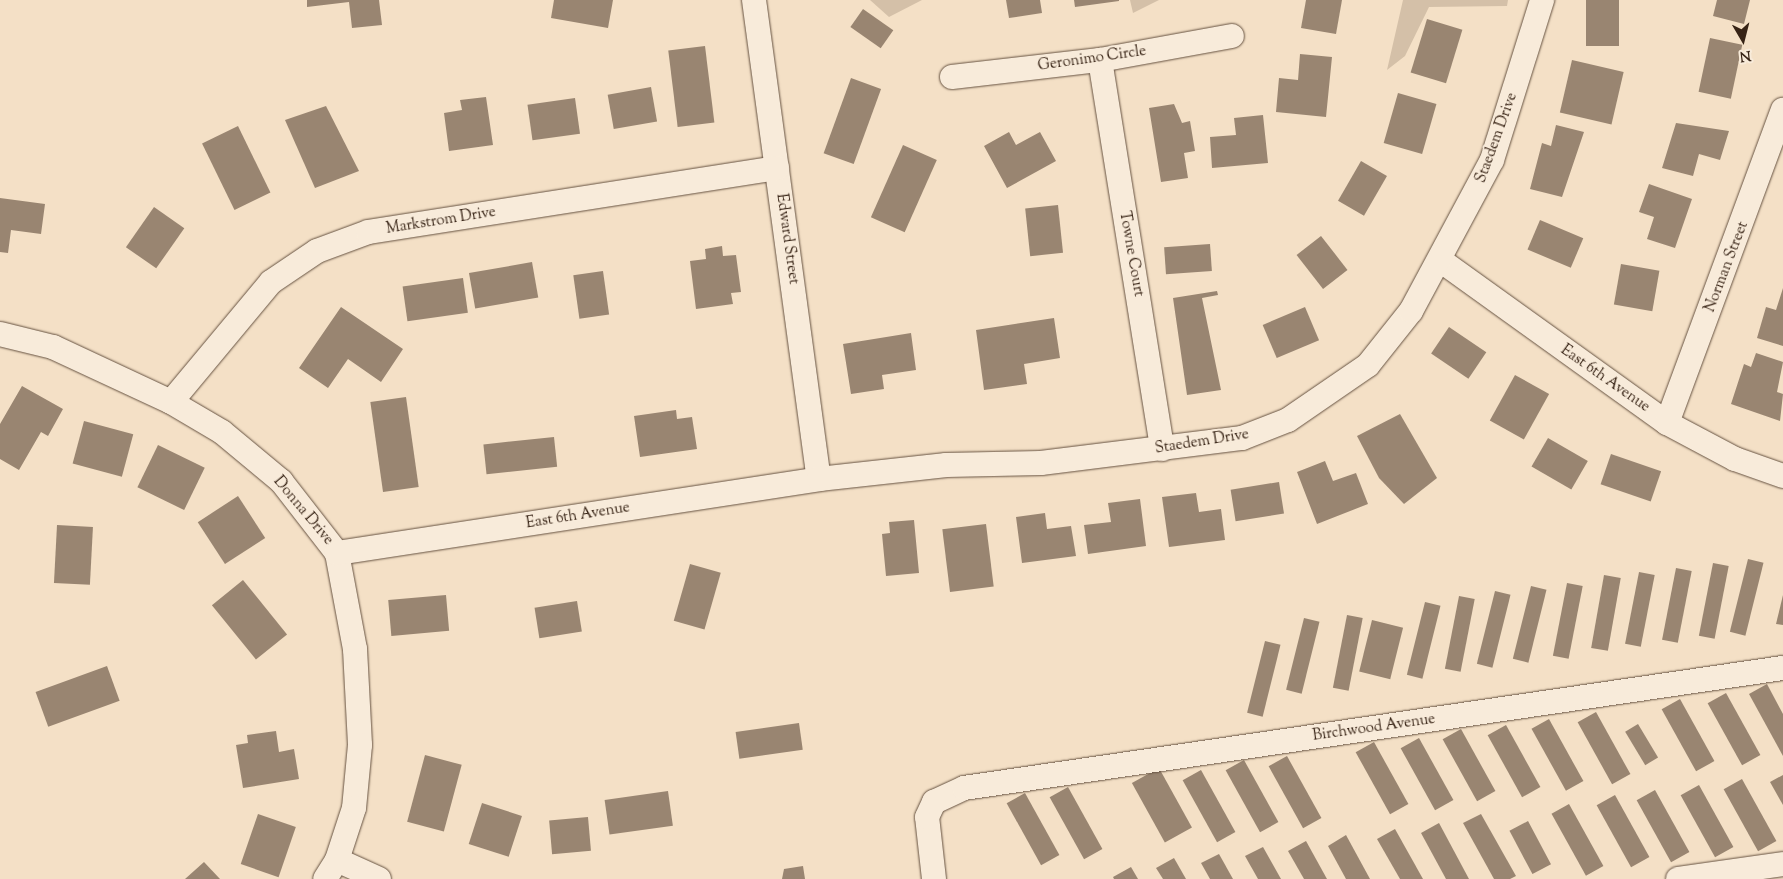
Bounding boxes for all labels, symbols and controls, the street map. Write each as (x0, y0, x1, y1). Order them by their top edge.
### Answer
north arrow (1718, 15, 1768, 65)
street label: Geronimo Circle (1037, 42, 1147, 76)
text: N (1738, 44, 1752, 66)
street label: Staedem Drive (1472, 90, 1522, 186)
street label: Edward Street (772, 193, 802, 285)
street label: Markstrom Drive (385, 203, 497, 239)
street label: Towne Court (1115, 210, 1147, 298)
street label: Norman Street (1701, 219, 1753, 315)
street label: East 6th Avenue (1557, 342, 1653, 416)
street label: Staedem Drive (1154, 426, 1250, 458)
street label: Donna Drive (269, 473, 337, 549)
street label: East 6th Avenue (525, 499, 631, 533)
street label: Birchwood Avenue (1312, 710, 1436, 746)

